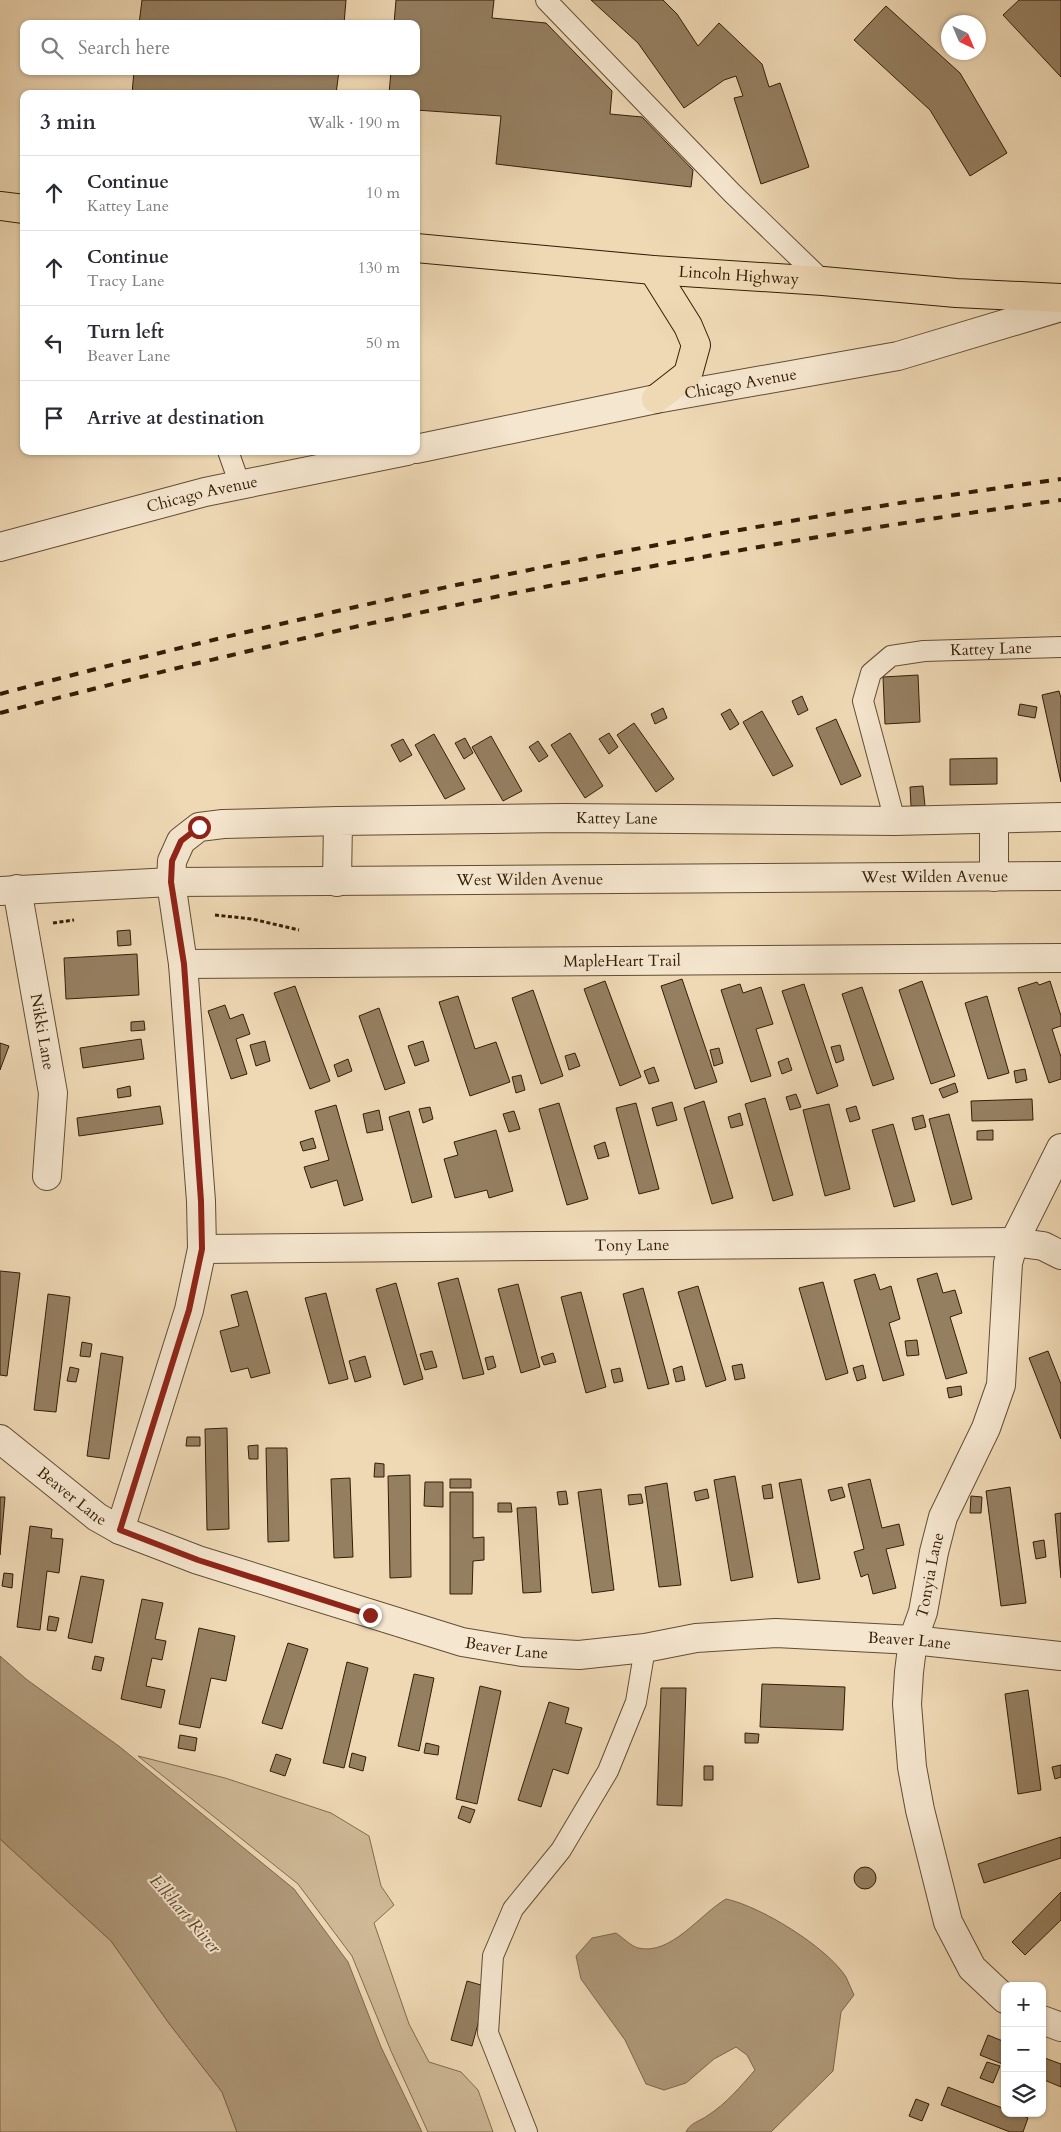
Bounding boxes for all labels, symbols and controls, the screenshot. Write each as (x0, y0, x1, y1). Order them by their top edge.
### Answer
north arrow (941, 15, 986, 60)
search box (20, 20, 420, 75)
icon: search (38, 34, 66, 62)
text: Search here (78, 35, 170, 61)
text: 3 min (40, 108, 96, 137)
text: Walk · 190 m (308, 112, 400, 134)
text: Continue (87, 169, 169, 195)
icon: ahead (40, 179, 68, 207)
text: 10 m (366, 182, 400, 204)
text: Kattey Lane (87, 195, 169, 217)
text: Continue (87, 244, 169, 270)
icon: ahead (40, 254, 68, 282)
text: 130 m (358, 257, 400, 279)
street label: Lincoln Highway (678, 261, 800, 290)
text: Tracy Lane (87, 270, 164, 292)
text: Turn left (87, 319, 164, 345)
icon: left (40, 329, 68, 357)
text: 50 m (366, 332, 400, 354)
text: Beaver Lane (87, 345, 171, 367)
street label: Chicago Avenue (683, 363, 798, 405)
icon: arrive (40, 404, 68, 432)
text: Arrive at destination (87, 405, 264, 431)
street label: Chicago Avenue (144, 471, 260, 518)
street label: Kattey Lane (950, 637, 1032, 661)
street label: Kattey Lane (576, 807, 658, 830)
route start (188, 816, 211, 839)
street label: West Wilden Avenue (860, 865, 1008, 888)
street label: West Wilden Avenue (455, 868, 603, 891)
street label: MapleHeart Trail (563, 950, 681, 972)
street label: Nikki Lane (25, 992, 60, 1072)
street label: Tony Lane (594, 1234, 670, 1257)
street label: Beaver Lane (32, 1462, 111, 1531)
street label: Tonyia Lane (911, 1530, 950, 1621)
route end (359, 1604, 382, 1627)
street label: Beaver Lane (867, 1627, 952, 1655)
street label: Beaver Lane (463, 1632, 549, 1664)
water label: Elkhart River (144, 1869, 227, 1960)
map controls (1001, 1982, 1046, 2117)
button: + (1001, 1982, 1046, 2027)
button: − (1001, 2027, 1046, 2072)
button: layers (1001, 2072, 1046, 2117)

